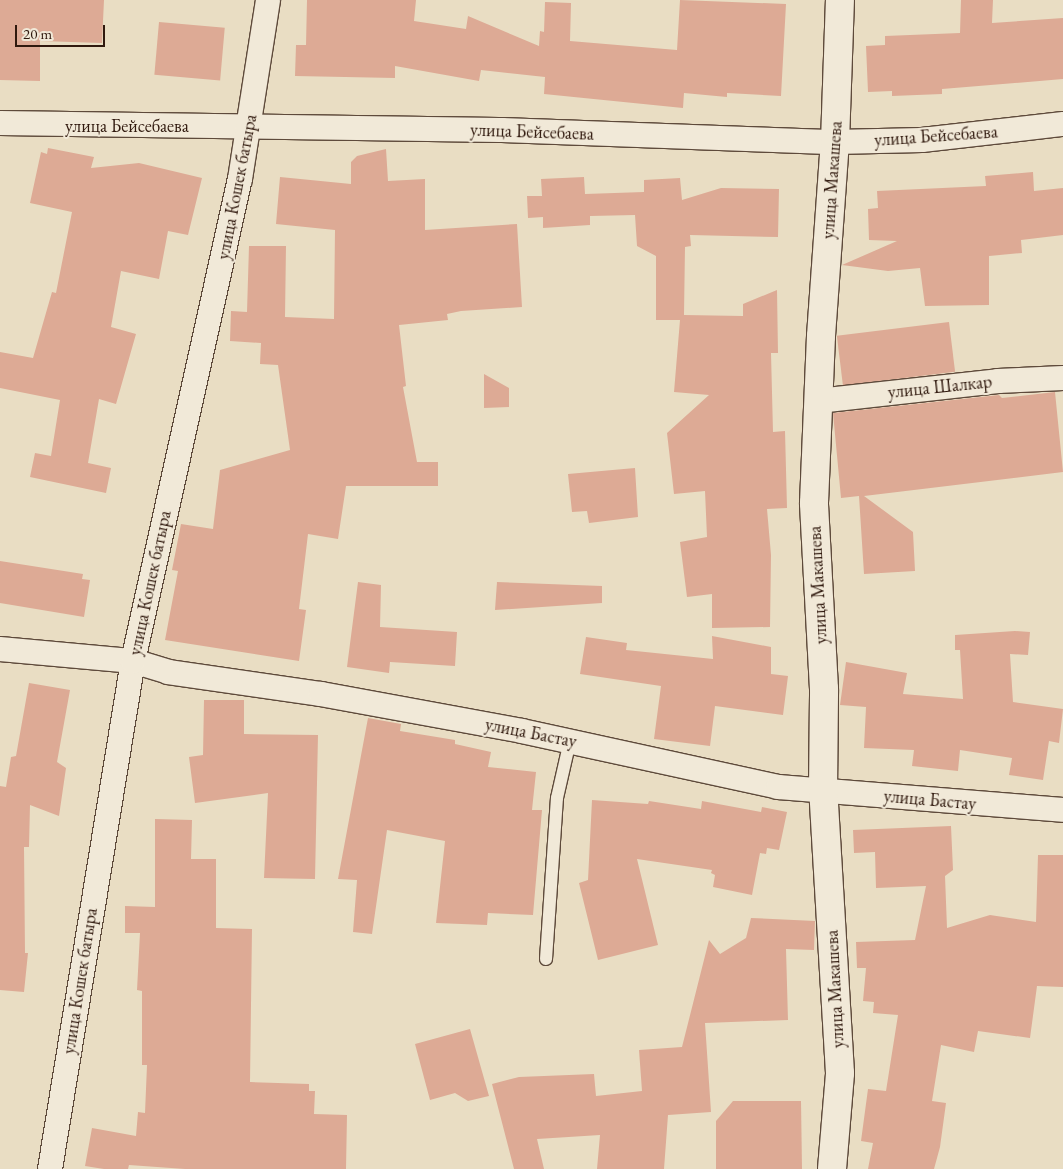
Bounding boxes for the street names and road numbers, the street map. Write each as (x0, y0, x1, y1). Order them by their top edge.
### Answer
street label: улица Кошек батыра (212, 112, 262, 262)
street label: улица Бейсебаева (65, 115, 189, 137)
street label: улица Бейсебаева (470, 119, 594, 145)
street label: улица Макашева (817, 120, 847, 240)
street label: улица Бейсебаева (873, 121, 999, 151)
street label: улица Шалкар (887, 371, 993, 403)
street label: улица Кошек батыра (124, 509, 176, 657)
street label: улица Макашева (804, 525, 832, 645)
street label: улица Бастау (483, 714, 579, 752)
street label: улица Бастау (883, 785, 977, 815)
street label: улица Кошек батыра (58, 906, 102, 1056)
street label: улица Макашева (821, 929, 849, 1049)

